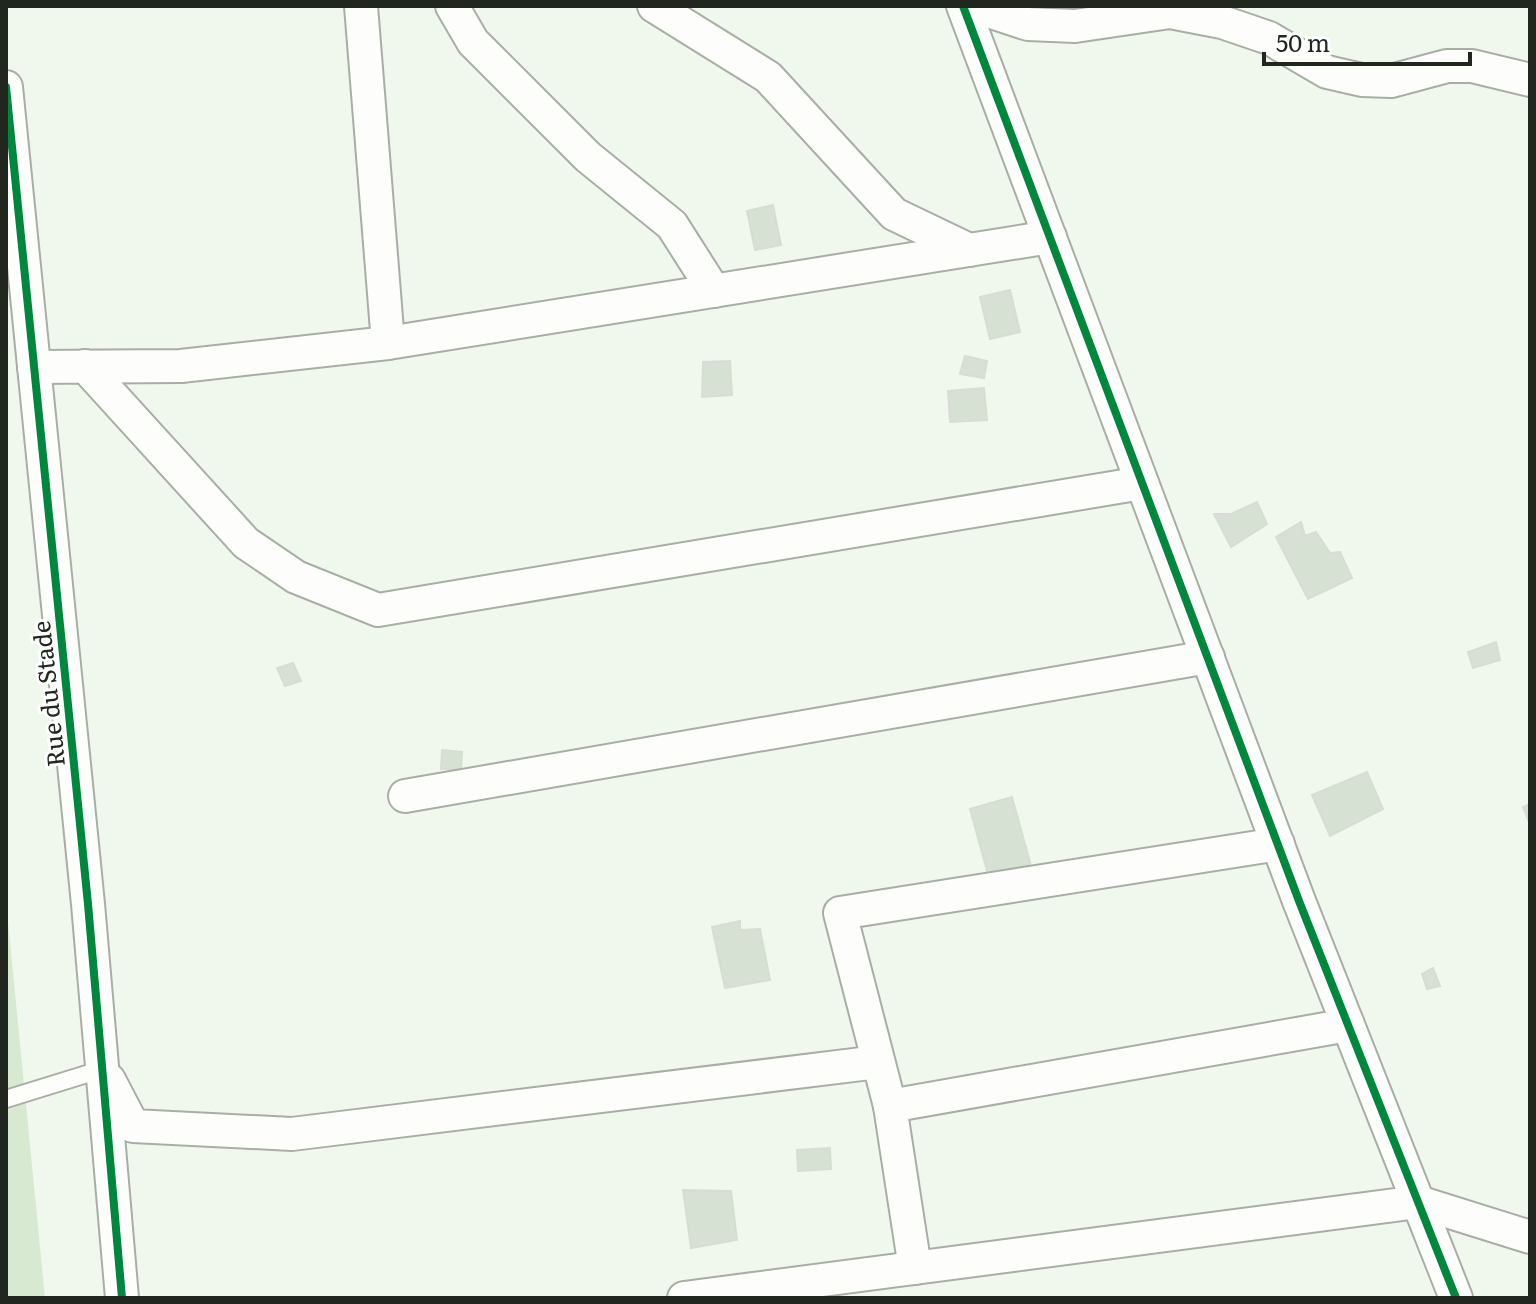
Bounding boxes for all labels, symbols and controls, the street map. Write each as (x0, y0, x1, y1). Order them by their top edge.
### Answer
scale bar (1264, 16, 1470, 66)
text: 50 m (1276, 24, 1330, 59)
street label: Rue du Stade (22, 619, 72, 769)

